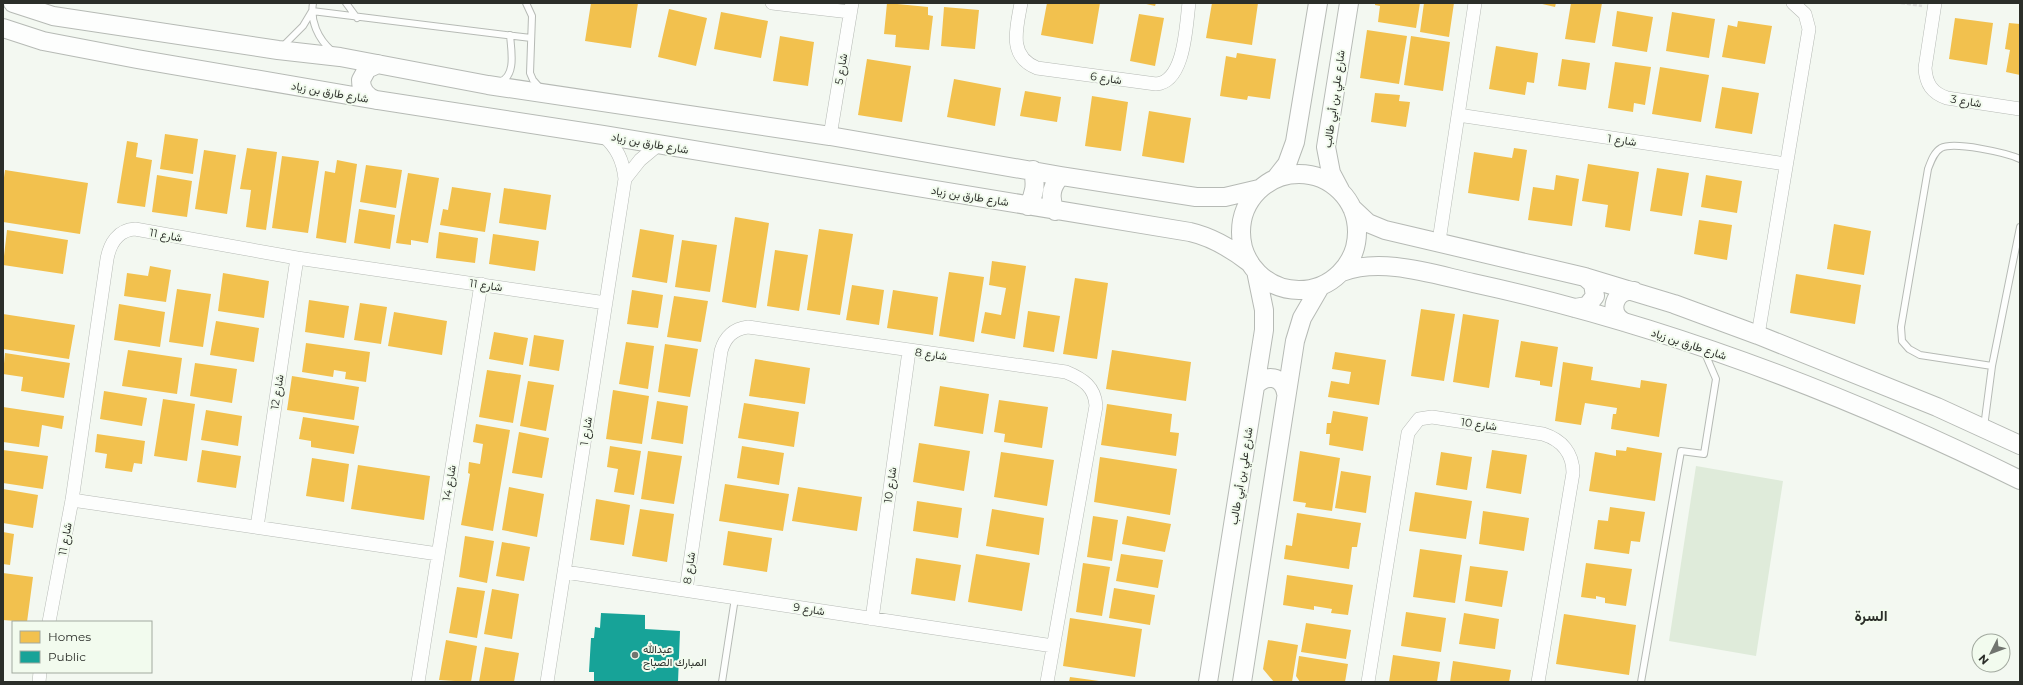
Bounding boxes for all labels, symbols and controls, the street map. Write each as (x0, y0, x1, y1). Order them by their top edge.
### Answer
street label: شارع علي بن أبي طالب (1320, 49, 1351, 149)
street label: شارع 5 (832, 52, 851, 86)
street label: شارع 6 (1089, 69, 1123, 88)
street label: شارع طارق بن زياد (290, 78, 370, 107)
street label: شارع 3 (1949, 92, 1983, 111)
street label: شارع طارق بن زياد (610, 129, 690, 158)
street label: شارع 1 (1607, 131, 1638, 150)
street label: شارع طارق بن زياد (930, 183, 1010, 210)
street label: شارع 11 (148, 225, 184, 246)
street label: شارع 11 (469, 276, 504, 295)
street label: شارع طارق بن زياد (1649, 325, 1729, 364)
street label: شارع 8 (914, 345, 948, 364)
street label: شارع 12 (267, 373, 288, 411)
street label: شارع 1 (577, 415, 596, 447)
street label: شارع 10 (1460, 415, 1498, 434)
street label: شارع علي بن أبي طالب (1226, 426, 1259, 526)
street label: شارع 14 (439, 464, 460, 502)
street label: شارع 10 (881, 466, 900, 504)
street label: شارع 11 (55, 521, 76, 557)
street label: شارع 8 (680, 551, 699, 585)
street label: شارع 9 (792, 600, 826, 619)
district label: السرة (1854, 606, 1888, 625)
legend (12, 621, 152, 673)
text: Homes (48, 629, 91, 644)
north arrow (1971, 633, 2011, 673)
place label: عبدالله المبارك الصباح (643, 642, 707, 670)
text: Public (48, 649, 86, 664)
marker: عبدالله المبارك الصباح (630, 650, 640, 660)
text: N (1975, 652, 1992, 668)

